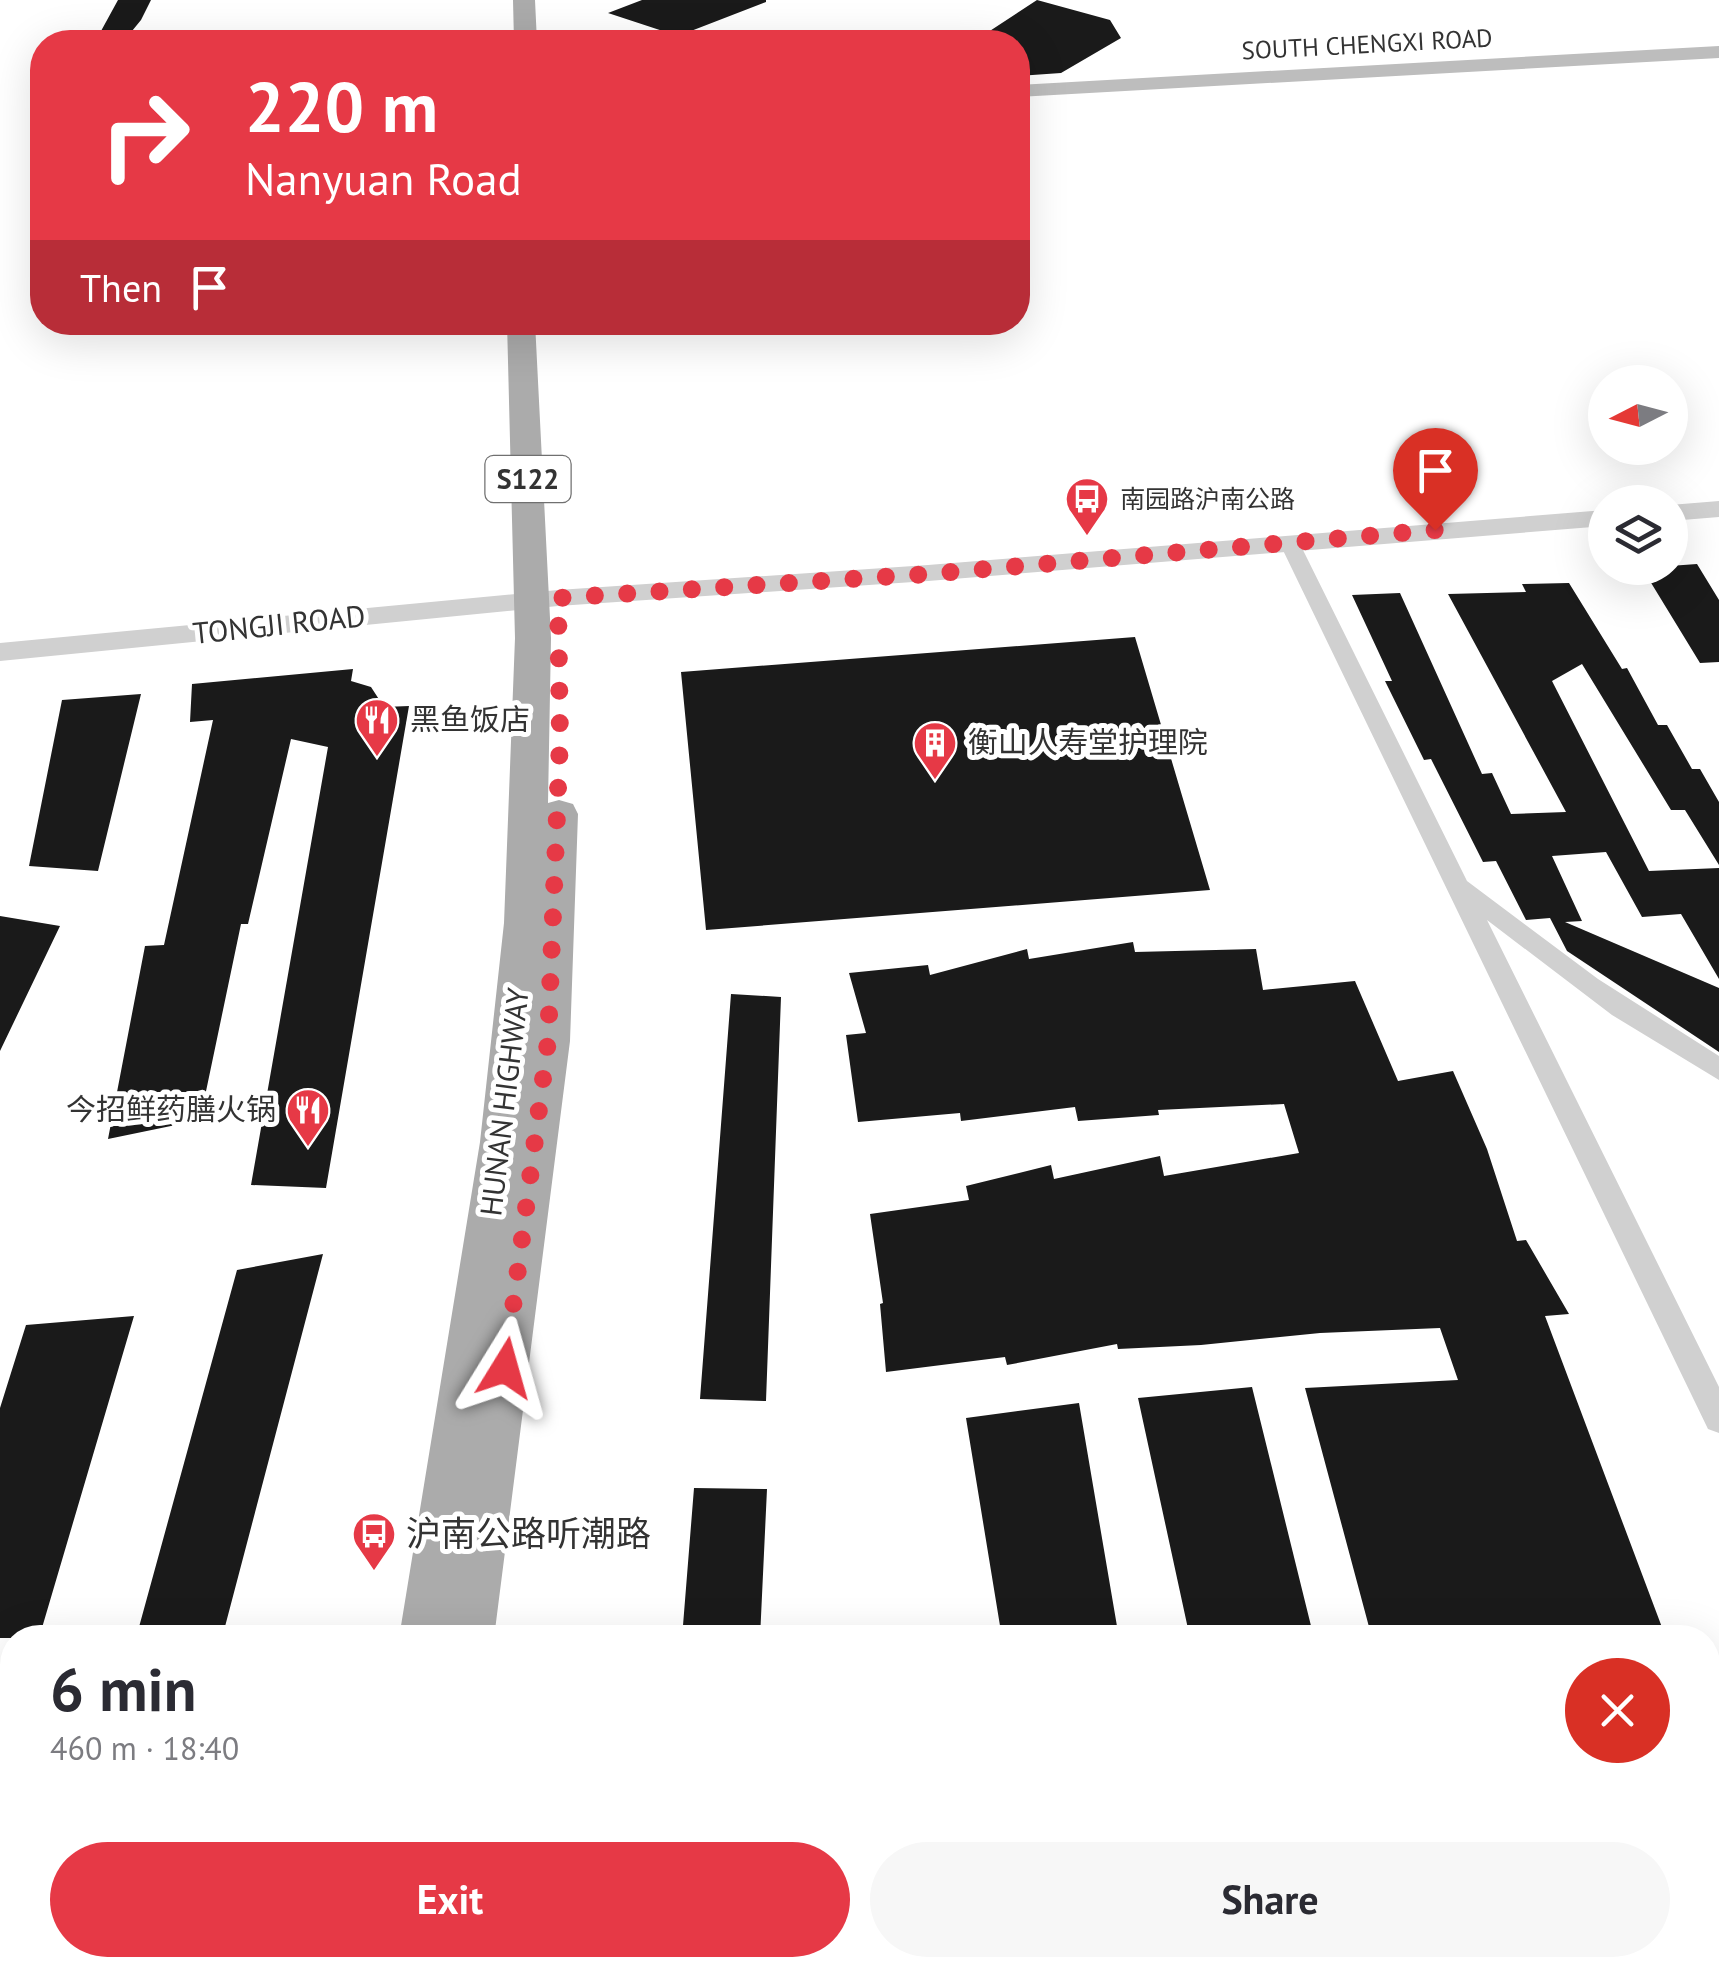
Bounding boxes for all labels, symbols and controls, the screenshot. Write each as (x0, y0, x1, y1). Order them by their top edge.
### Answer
street label: SOUTH CHENGXI ROAD (1241, 21, 1493, 67)
text: 220 m (245, 61, 438, 151)
icon: right (80, 70, 210, 200)
text: Nanyuan Road (245, 149, 522, 207)
icon: arrive (182, 260, 237, 315)
text: Then (80, 263, 162, 312)
north arrow (1588, 365, 1688, 465)
map controls (1588, 365, 1688, 585)
pin (1393, 428, 1478, 531)
icon: arrive (1408, 443, 1463, 498)
road number: S122 (486, 456, 570, 502)
bus stop icon: 南园路沪南公路 (1064, 476, 1110, 537)
place label: 南园路沪南公路 (1120, 483, 1295, 515)
button: layers (1588, 485, 1688, 585)
street label: TONGJI ROAD (191, 595, 367, 652)
restaurant icon: 黑鱼饭店 (354, 697, 400, 758)
place label: 黑鱼饭店 (410, 699, 530, 738)
building icon: 衡山人寿堂护理院 (912, 720, 958, 781)
place label: 衡山人寿堂护理院 (968, 722, 1208, 761)
street label: HUNAN HIGHWAY (470, 985, 537, 1218)
restaurant icon: 今招鲜药膳火锅 (285, 1087, 331, 1148)
place label: 今招鲜药膳火锅 (66, 1089, 276, 1128)
position arrow (453, 1316, 557, 1420)
place label: 沪南公路听潮路 (406, 1510, 651, 1556)
bus stop icon: 沪南公路听潮路 (351, 1511, 397, 1572)
text: 6 min (50, 1650, 196, 1728)
button: close (1565, 1658, 1670, 1763)
text: 460 m · 18:40 (50, 1727, 239, 1769)
button: Exit (50, 1842, 850, 1957)
button: Share (870, 1842, 1670, 1957)

